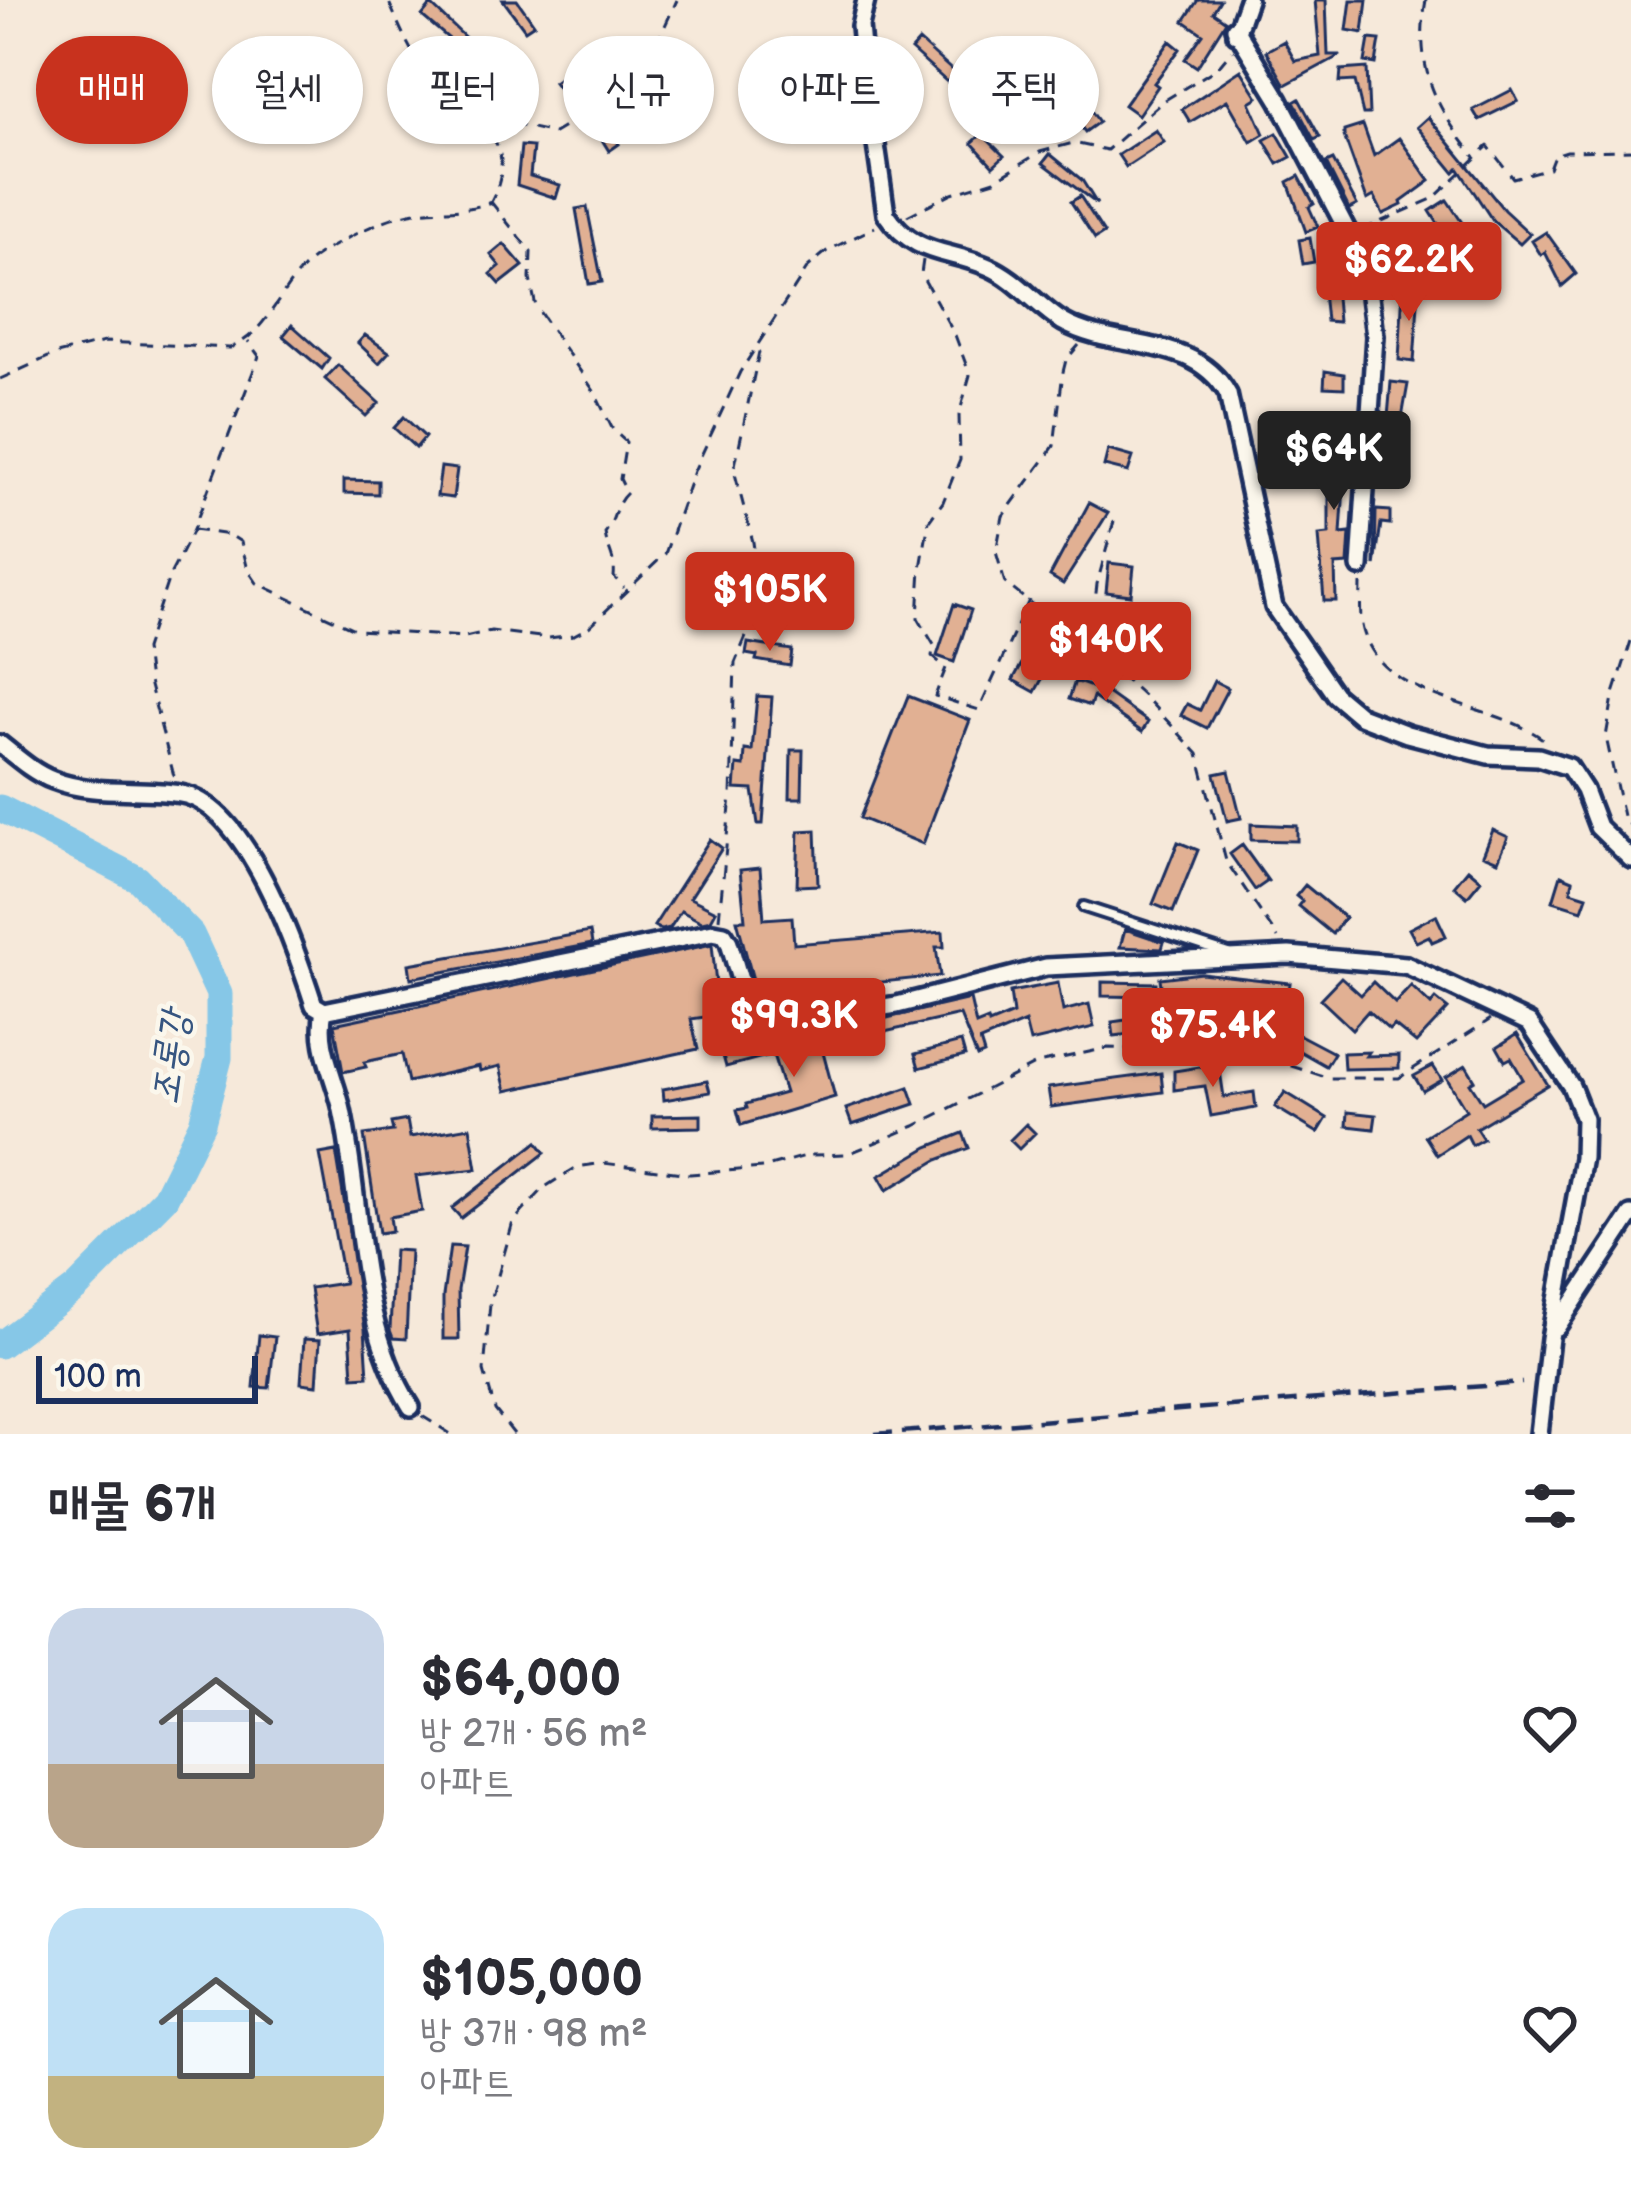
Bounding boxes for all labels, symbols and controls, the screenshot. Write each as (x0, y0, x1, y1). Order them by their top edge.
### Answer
chip: 매매 (36, 36, 188, 144)
chip: 월세 (212, 36, 363, 144)
chip: 필터 (387, 36, 539, 144)
chip: 신규 (563, 36, 714, 144)
chip: 아파트 (738, 36, 924, 144)
chip: 주택 (948, 36, 1099, 144)
pin: $62.2K (1311, 222, 1507, 324)
text: $62.2K (1343, 237, 1475, 284)
pin: $64K (1263, 411, 1405, 513)
text: $64K (1285, 426, 1383, 473)
pin: $105K (686, 552, 854, 654)
text: $105K (712, 567, 828, 614)
pin: $140K (1022, 602, 1190, 704)
text: $140K (1048, 617, 1164, 664)
pin: $99.3K (696, 978, 892, 1080)
pin: $75.4K (1115, 988, 1311, 1090)
text: $99.3K (729, 993, 859, 1040)
water label: 조롱강 (141, 1003, 201, 1107)
text: $75.4K (1149, 1003, 1277, 1050)
scale bar (36, 1350, 258, 1403)
text: 100 m (54, 1357, 142, 1397)
icon: filters (1517, 1473, 1583, 1539)
text: 매물 6개 (48, 1475, 216, 1536)
text: $64,000 (420, 1649, 621, 1710)
icon: home (144, 1656, 288, 1800)
icon: heart (1517, 1695, 1583, 1761)
text: 방 2개 · 56 m² (420, 1711, 648, 1758)
text: 아파트 (420, 1760, 514, 1807)
text: $105,000 (420, 1949, 643, 2010)
icon: home (144, 1956, 288, 2100)
icon: heart (1517, 1995, 1583, 2061)
text: 방 3개 · 98 m² (420, 2011, 648, 2058)
text: 아파트 (420, 2060, 514, 2107)

